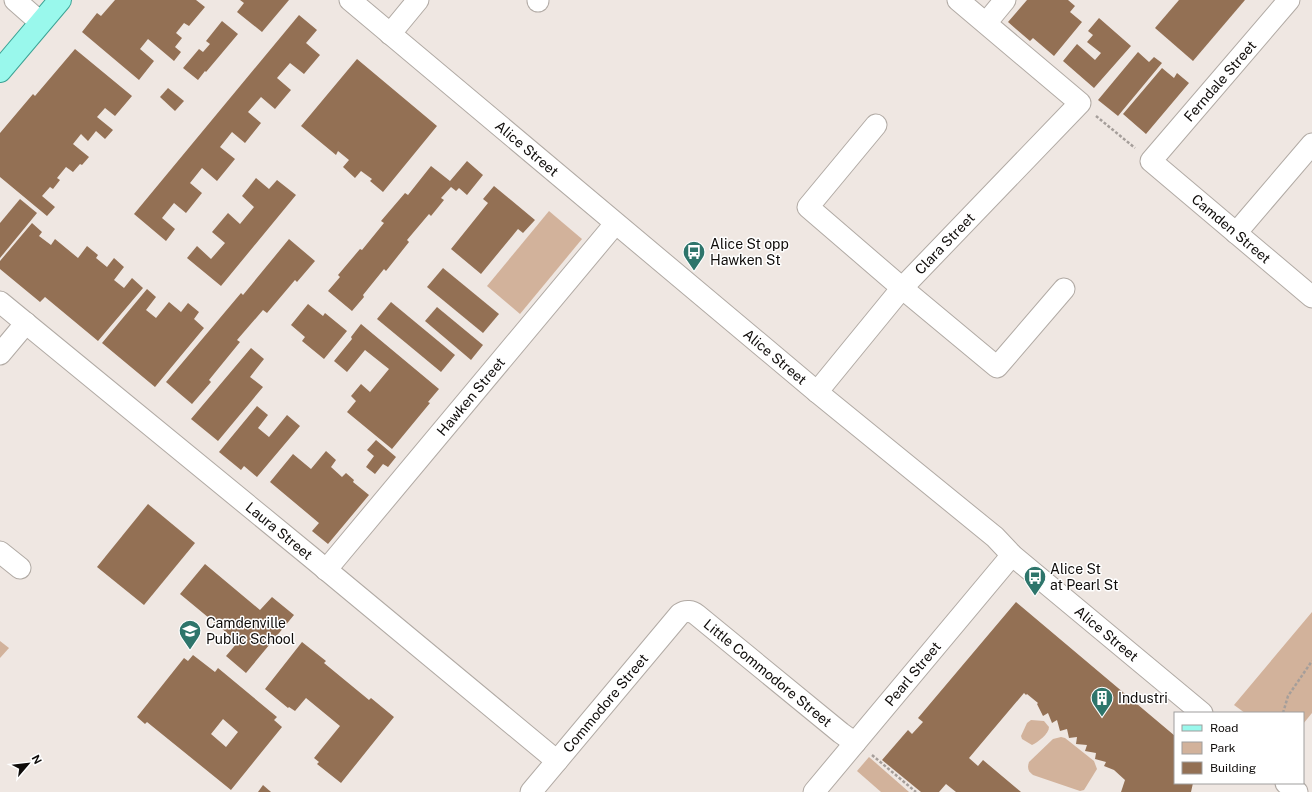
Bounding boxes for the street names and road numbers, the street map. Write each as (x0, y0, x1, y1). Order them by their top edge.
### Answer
street label: Ferndale Street (1181, 37, 1259, 125)
street label: Alice Street (492, 118, 562, 180)
street label: Camden Street (1189, 191, 1274, 267)
street label: Clara Street (912, 210, 978, 278)
street label: Alice Street (740, 326, 810, 388)
street label: Hawken Street (434, 354, 508, 439)
street label: Laura Street (243, 499, 316, 563)
street label: Alice Street (1072, 603, 1141, 664)
street label: Little Commodore Street (701, 616, 835, 730)
street label: Pearl Street (881, 639, 944, 709)
street label: Commodore Street (560, 651, 651, 756)

